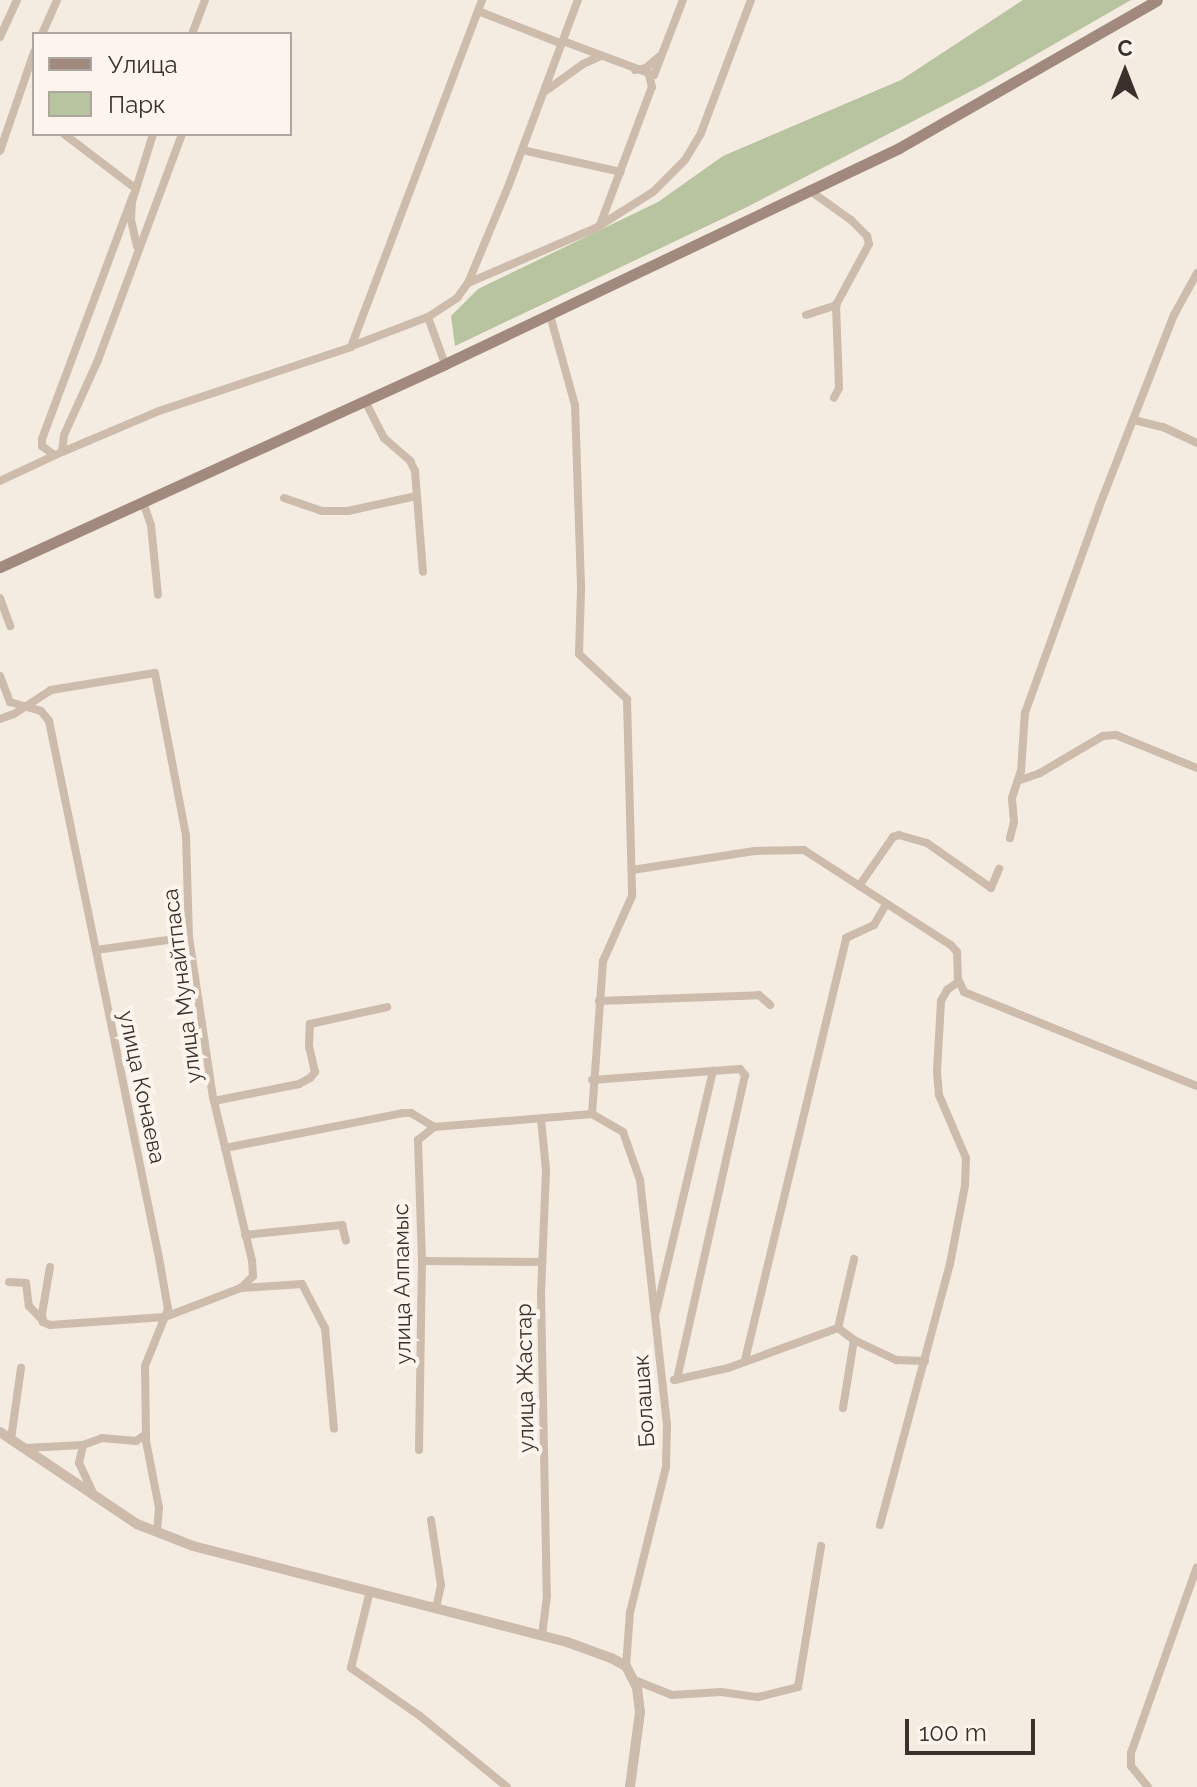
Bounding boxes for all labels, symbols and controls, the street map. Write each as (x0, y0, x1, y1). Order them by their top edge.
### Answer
legend (32, 32, 292, 136)
north arrow (1085, 32, 1165, 112)
text: С (1117, 35, 1133, 61)
text: Улица (108, 50, 178, 79)
text: Парк (108, 90, 166, 119)
street label: улица Мунайтпаса (157, 887, 207, 1085)
street label: улица Конаева (113, 1008, 171, 1166)
street label: улица Алпамыс (387, 1203, 417, 1365)
street label: улица Жастар (510, 1303, 540, 1453)
street label: Болашак (628, 1354, 660, 1448)
scale bar (909, 1703, 1039, 1753)
text: 100 m (919, 1718, 987, 1747)

